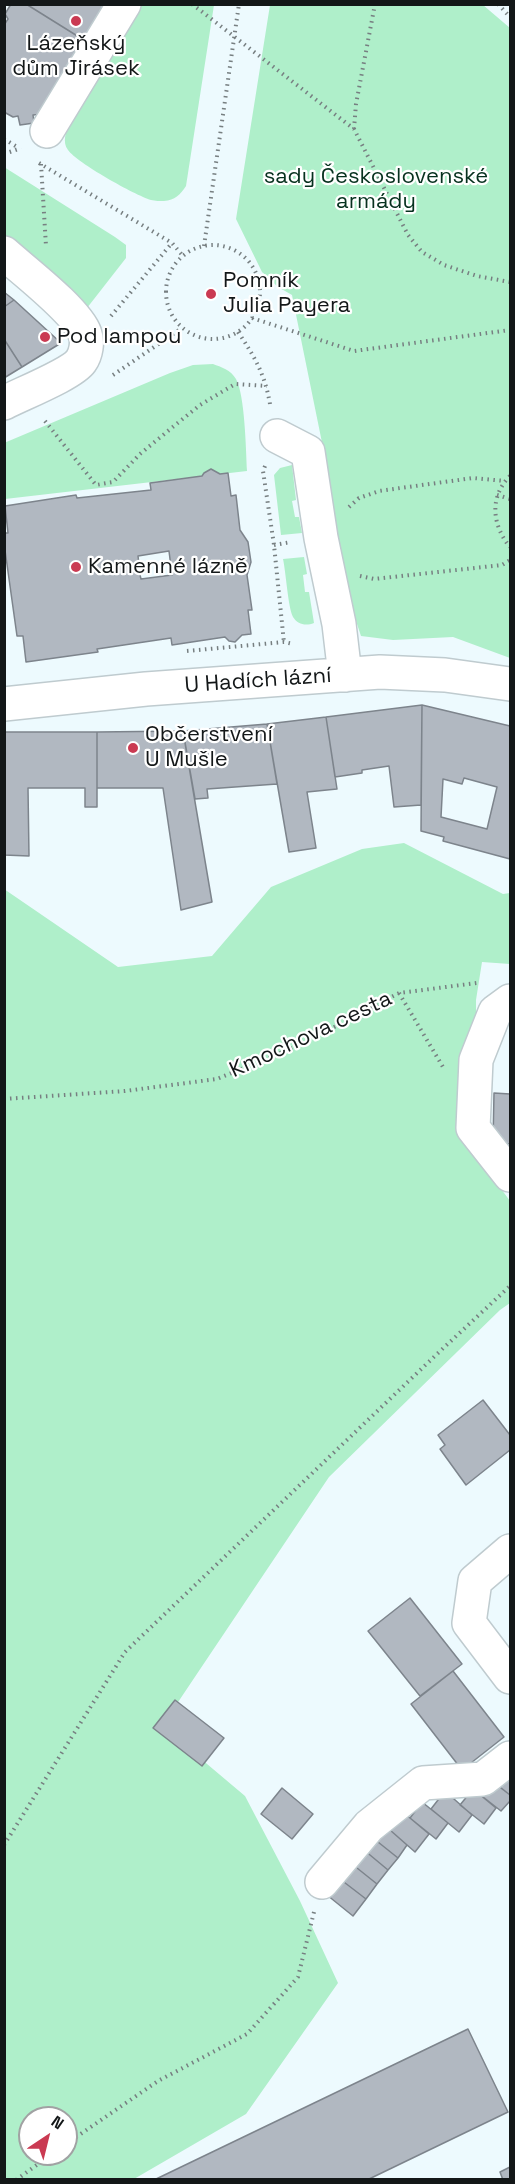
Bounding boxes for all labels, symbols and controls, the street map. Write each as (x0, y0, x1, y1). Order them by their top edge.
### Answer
marker: Lázeňský dům Jirásek (69, 14, 83, 28)
place label: Lázeňský dům Jirásek (12, 31, 140, 82)
park label: sady Československé armády (264, 164, 488, 216)
place label: Pomník Julia Payera (223, 268, 350, 320)
marker: Pomník Julia Payera (204, 287, 218, 301)
place label: Pod lampou (57, 324, 181, 350)
marker: Pod lampou (38, 330, 52, 344)
place label: Kamenné lázně (88, 554, 248, 580)
marker: Kamenné lázně (69, 560, 83, 574)
street label: U Hadích lázní (184, 663, 332, 699)
place label: Občerstvení U Mušle (145, 722, 273, 774)
marker: Občerstvení U Mušle (126, 741, 140, 755)
street label: Kmochova cesta (226, 986, 396, 1084)
north arrow (18, 2106, 78, 2166)
text: N (47, 2111, 68, 2134)

